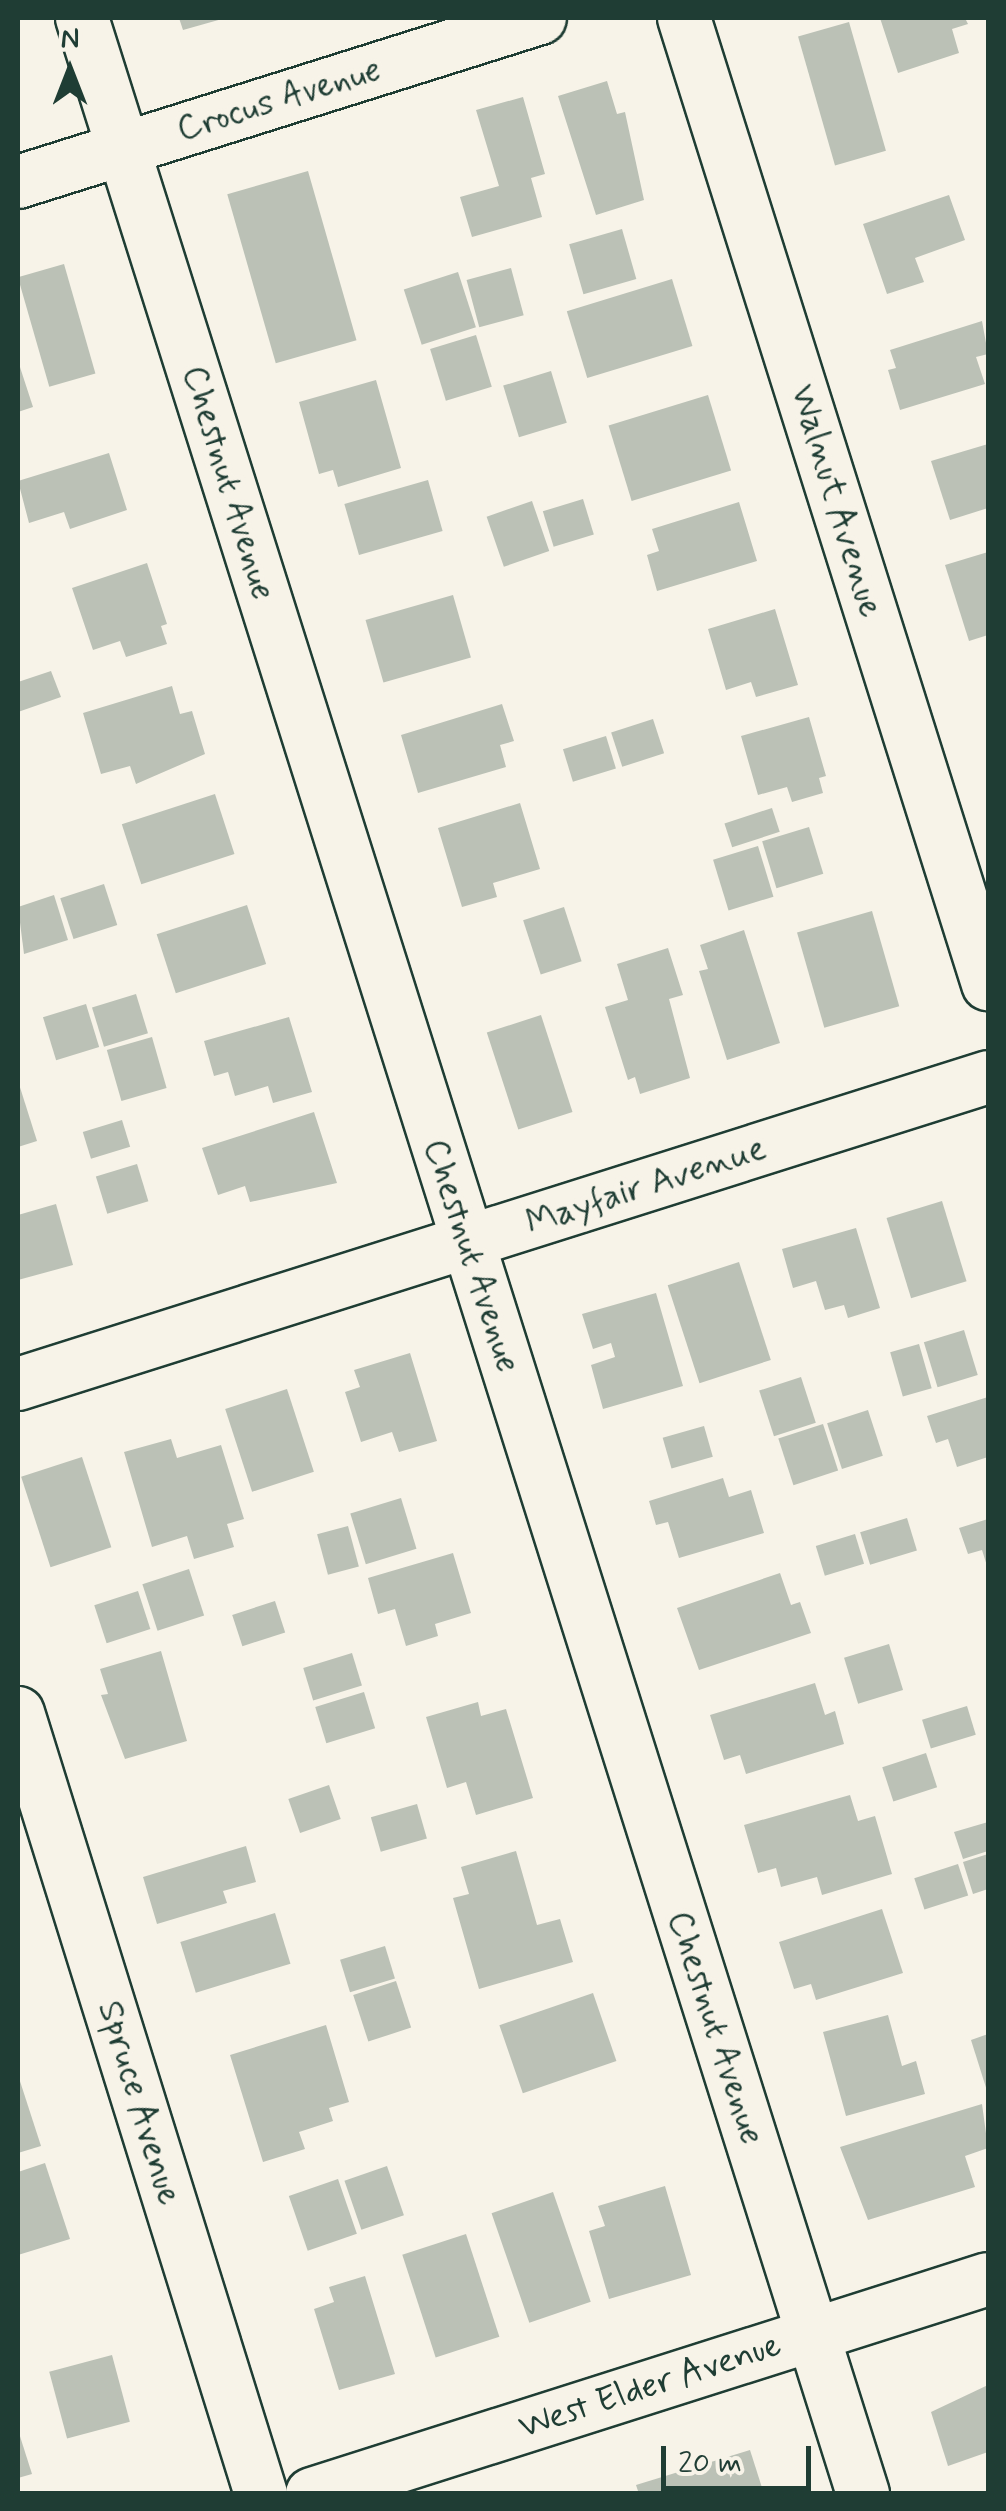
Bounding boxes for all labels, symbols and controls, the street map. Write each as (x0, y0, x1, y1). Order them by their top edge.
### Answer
north arrow (20, 20, 120, 120)
text: N (61, 21, 79, 58)
street label: Crocus Avenue (169, 48, 389, 152)
street label: Chestnut Avenue (171, 357, 285, 609)
street label: Walnut Avenue (781, 381, 891, 621)
street label: Mayfair Avenue (525, 1129, 767, 1243)
street label: Chestnut Avenue (412, 1131, 530, 1381)
street label: Chestnut Avenue (656, 1903, 774, 2153)
street label: Spruce Avenue (87, 1993, 191, 2213)
street label: West Elder Avenue (511, 2323, 789, 2449)
scale bar (666, 2426, 816, 2488)
text: 20 m (678, 2444, 742, 2483)

